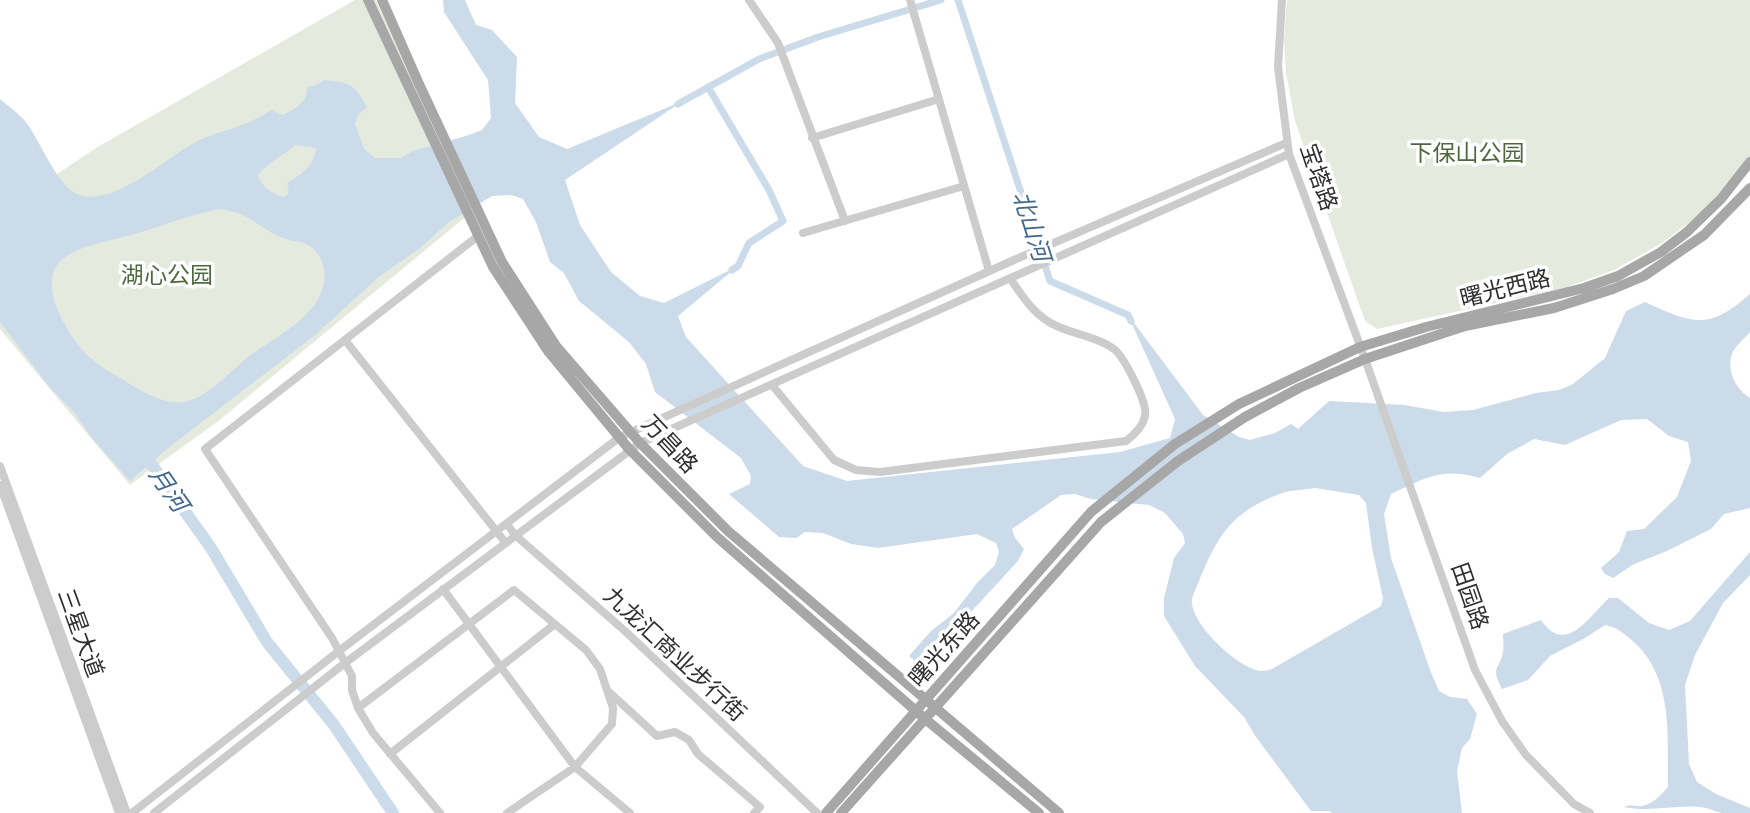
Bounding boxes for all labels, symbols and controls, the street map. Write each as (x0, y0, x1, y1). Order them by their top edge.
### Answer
street label: 宝塔路 (1295, 140, 1343, 214)
park label: 下保山公园 (1410, 140, 1525, 166)
water label: 北山河 (1008, 188, 1057, 268)
park label: 湖心公园 (121, 262, 213, 288)
street label: 曙光西路 (1457, 264, 1553, 312)
street label: 万昌路 (637, 410, 703, 478)
water label: 月河 (144, 462, 196, 520)
street label: 田园路 (1446, 559, 1494, 633)
street label: 九龙汇商业步行街 (599, 582, 751, 726)
street label: 三星大道 (53, 585, 109, 681)
street label: 曙光东路 (904, 606, 984, 692)

